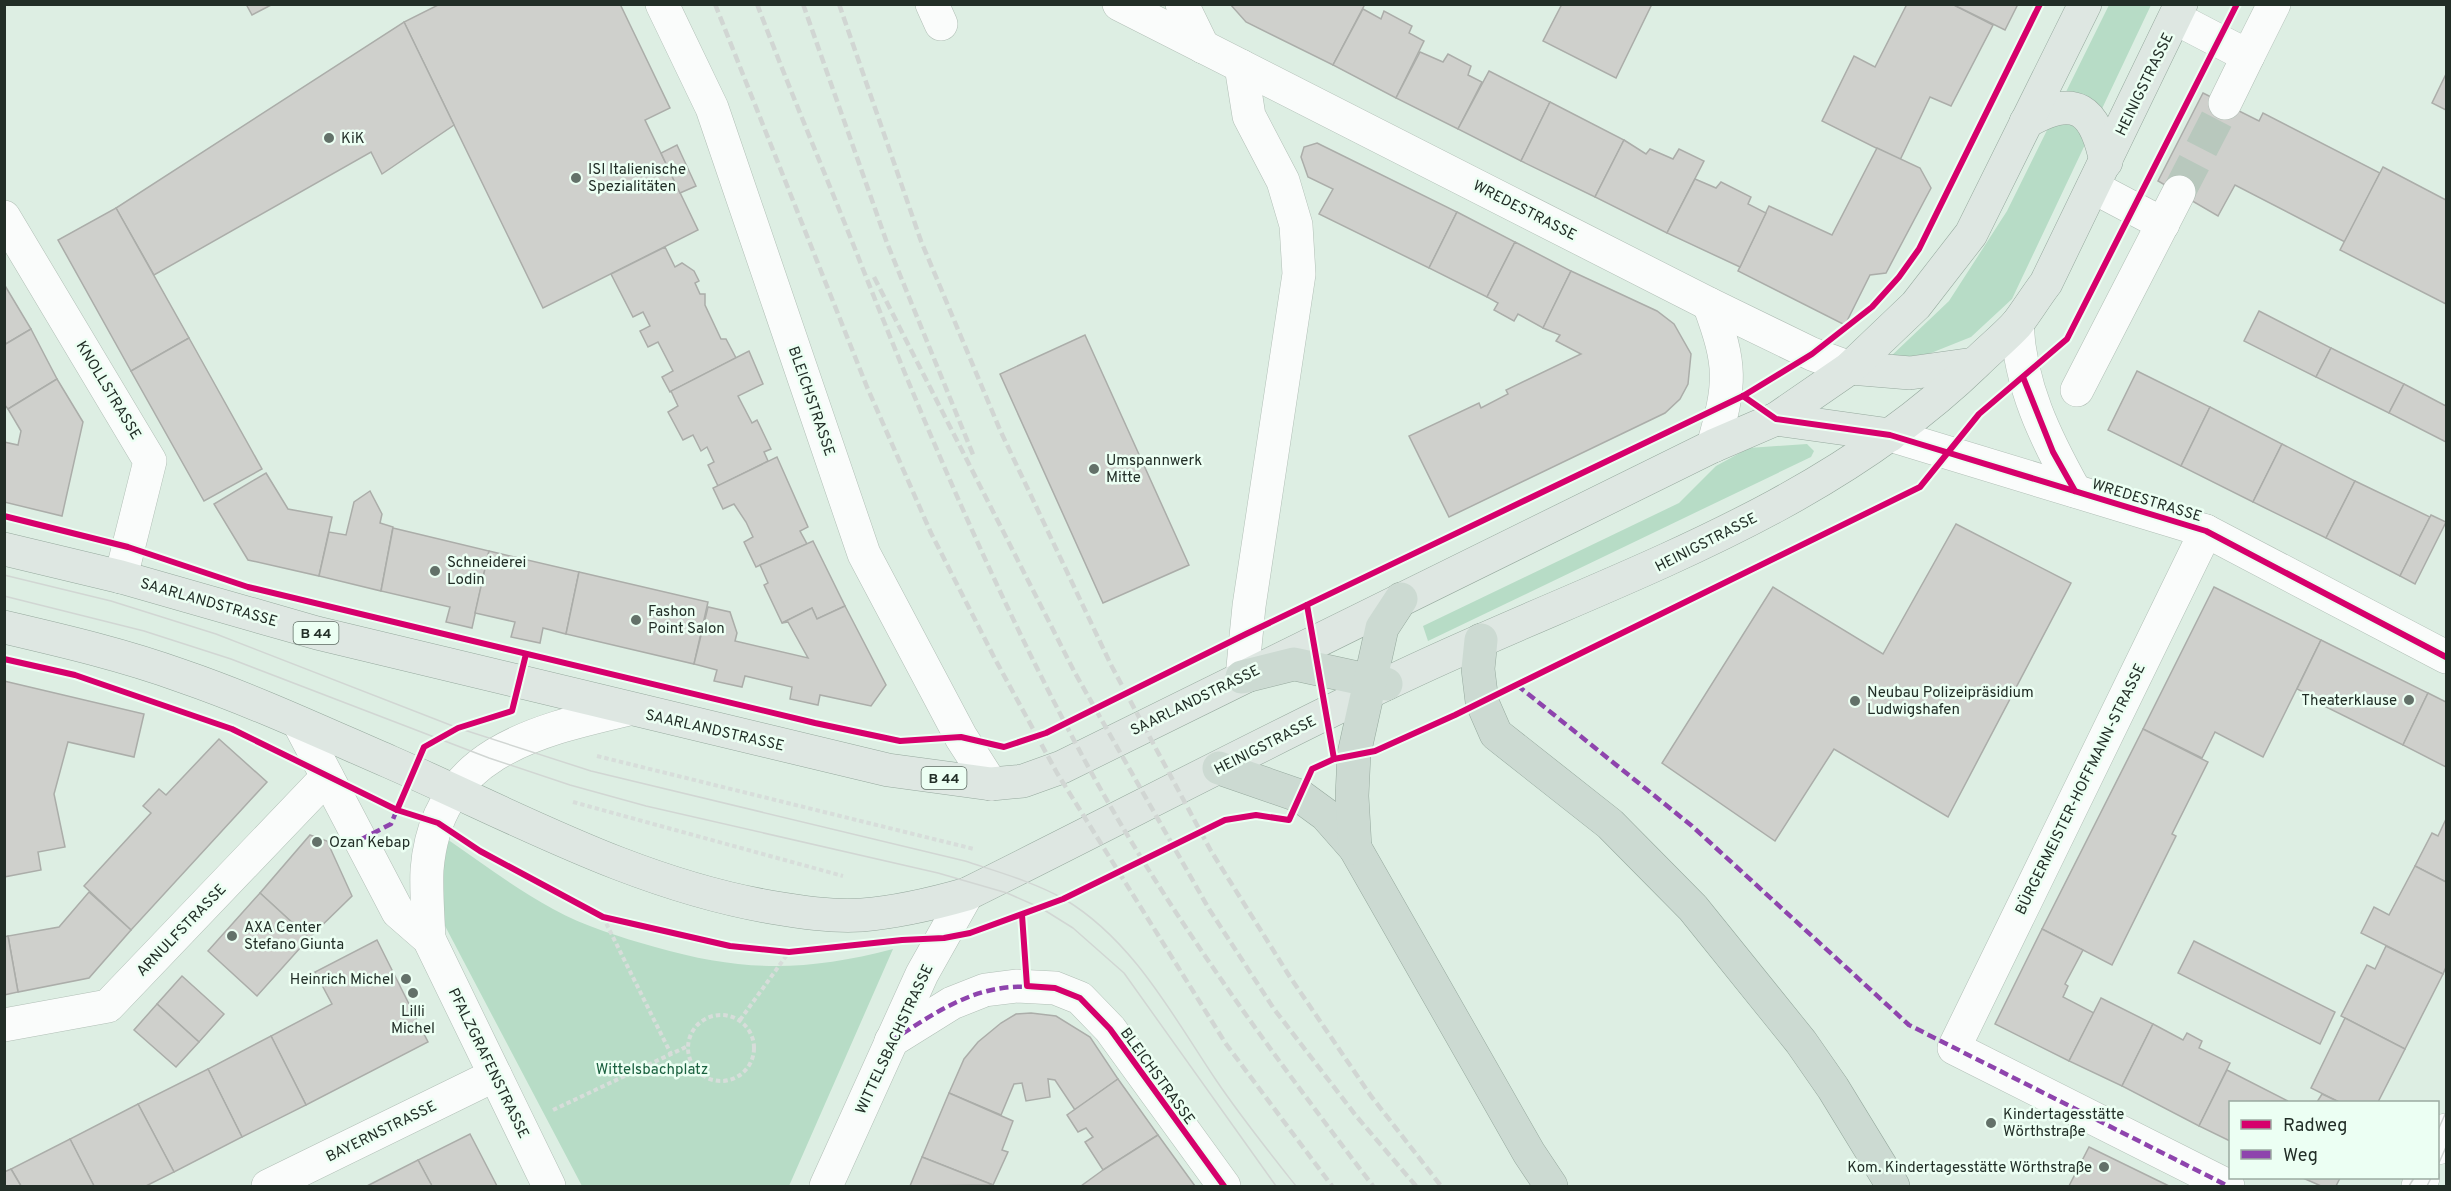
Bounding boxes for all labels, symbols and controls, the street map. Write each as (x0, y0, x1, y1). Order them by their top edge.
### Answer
street label: HEINIGSTRASSE (2112, 30, 2179, 139)
place label: KiK (341, 130, 365, 149)
marker: KiK (322, 131, 336, 145)
place label: ISI Italienische Spezialitäten (588, 161, 686, 197)
marker: ISI Italienische Spezialitäten (569, 171, 583, 185)
street label: WREDESTRASSE (1469, 177, 1579, 246)
street label: KNOLLSTRASSE (71, 338, 145, 444)
street label: BLEICHSTRASSE (783, 344, 838, 459)
place label: Umspannwerk Mitte (1106, 452, 1202, 488)
marker: Umspannwerk Mitte (1087, 462, 1101, 476)
street label: WREDESTRASSE (2089, 476, 2204, 527)
street label: HEINIGSTRASSE (1652, 509, 1761, 577)
place label: Schneiderei Lodin (447, 554, 526, 590)
marker: Schneiderei Lodin (428, 564, 442, 578)
street label: SAARLANDSTRASSE (138, 575, 279, 632)
place label: Fashon Point Salon (648, 603, 725, 639)
marker: Fashon Point Salon (629, 613, 643, 627)
road number: B 44 (294, 622, 338, 644)
street label: BÜRGERMEISTER-HOFFMANN-STRASSE (2011, 660, 2151, 918)
street label: SAARLANDSTRASSE (1128, 662, 1264, 741)
place label: Neubau Polizeipräsidium Ludwigshafen (1867, 684, 2034, 720)
place label: Theaterklause (2301, 692, 2397, 711)
marker: Theaterklause (2402, 693, 2416, 707)
marker: Neubau Polizeipräsidium Ludwigshafen (1848, 694, 1862, 708)
street label: SAARLANDSTRASSE (643, 706, 786, 757)
street label: HEINIGSTRASSE (1211, 712, 1320, 780)
road number: B 44 (922, 767, 966, 789)
place label: Ozan Kebap (329, 834, 410, 853)
marker: Ozan Kebap (310, 835, 324, 849)
street label: ARNULFSTRASSE (133, 881, 231, 981)
place label: AXA Center Stefano Giunta (244, 919, 344, 955)
marker: AXA Center Stefano Giunta (225, 929, 239, 943)
street label: WITTELSBACHSTRASSE (852, 962, 938, 1118)
place label: Heinrich Michel (290, 971, 394, 990)
marker: Heinrich Michel (399, 972, 413, 986)
street label: PFALZGRAFENSTRASSE (443, 985, 532, 1142)
marker: Lilli Michel (406, 986, 420, 1000)
place label: Lilli Michel (391, 1003, 435, 1039)
street label: BLEICHSTRASSE (1115, 1025, 1198, 1129)
park label: Wittelsbachplatz (596, 1061, 708, 1080)
street label: BAYERNSTRASSE (323, 1097, 440, 1167)
legend (2229, 1101, 2439, 1179)
place label: Kindertagesstätte Wörthstraße (2003, 1106, 2124, 1142)
text: Radweg (2283, 1115, 2347, 1138)
marker: Kindertagesstätte Wörthstraße (1984, 1116, 1998, 1130)
text: Weg (2283, 1145, 2318, 1168)
place label: Kom. Kindertagesstätte Wörthstraße (1847, 1159, 2092, 1178)
marker: Kom. Kindertagesstätte Wörthstraße (2097, 1160, 2111, 1174)

